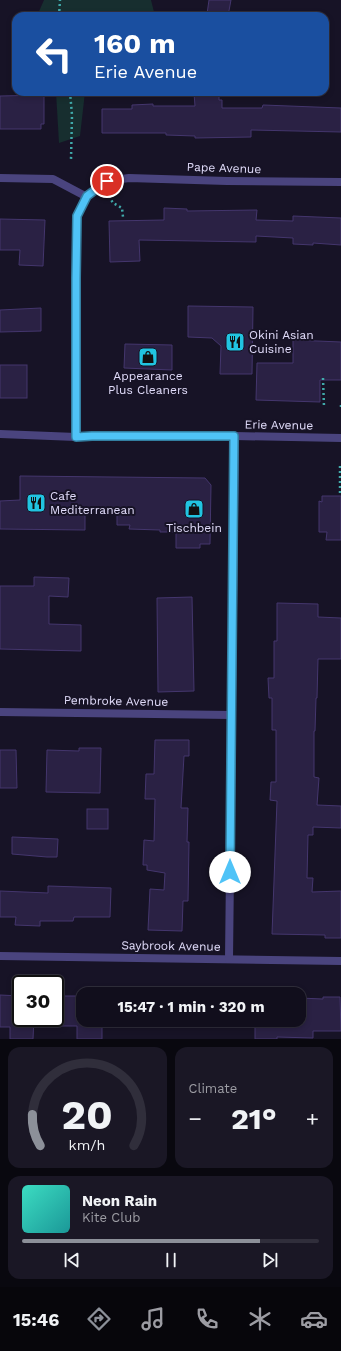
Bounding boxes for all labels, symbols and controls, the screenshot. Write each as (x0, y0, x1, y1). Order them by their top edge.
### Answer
text: 160 m (94, 27, 176, 60)
icon: left (28, 28, 80, 80)
text: Erie Avenue (94, 61, 197, 82)
street label: Pape Avenue (186, 160, 262, 176)
pin (90, 164, 124, 198)
icon: arrive (96, 170, 118, 192)
place label: Okini Asian Cuisine (249, 328, 314, 356)
restaurant icon: Okini Asian Cuisine (224, 331, 246, 353)
shop icon: Appearance Plus Cleaners (137, 346, 159, 368)
place label: Appearance Plus Cleaners (108, 369, 188, 397)
street label: Erie Avenue (245, 417, 314, 433)
place label: Cafe Mediterranean (50, 489, 135, 517)
restaurant icon: Cafe Mediterranean (25, 492, 47, 514)
shop icon: Tischbein (183, 498, 205, 520)
place label: Tischbein (166, 521, 222, 535)
street label: Pembroke Avenue (64, 693, 168, 709)
position arrow (209, 851, 251, 893)
street label: Saybrook Avenue (121, 938, 221, 954)
speed limit sign: 30 (12, 975, 64, 1027)
text: 15:47 · 1 min · 320 m (117, 998, 265, 1016)
text: Climate (189, 1081, 237, 1096)
text: 20 (61, 1089, 113, 1138)
text: 21° (231, 1101, 277, 1136)
text: − (189, 1106, 202, 1131)
text: + (306, 1106, 319, 1131)
text: km/h (69, 1136, 106, 1152)
text: Neon Rain (82, 1192, 157, 1210)
text: Kite Club (82, 1210, 140, 1225)
icon: previous (61, 1249, 83, 1271)
icon: pause (160, 1249, 182, 1271)
icon: next (259, 1249, 281, 1271)
icon: directions (85, 1305, 113, 1333)
icon: music (139, 1305, 167, 1333)
icon: phone (193, 1305, 221, 1333)
icon: climate (246, 1305, 274, 1333)
icon: car (300, 1305, 328, 1333)
text: 15:46 (13, 1309, 59, 1330)

